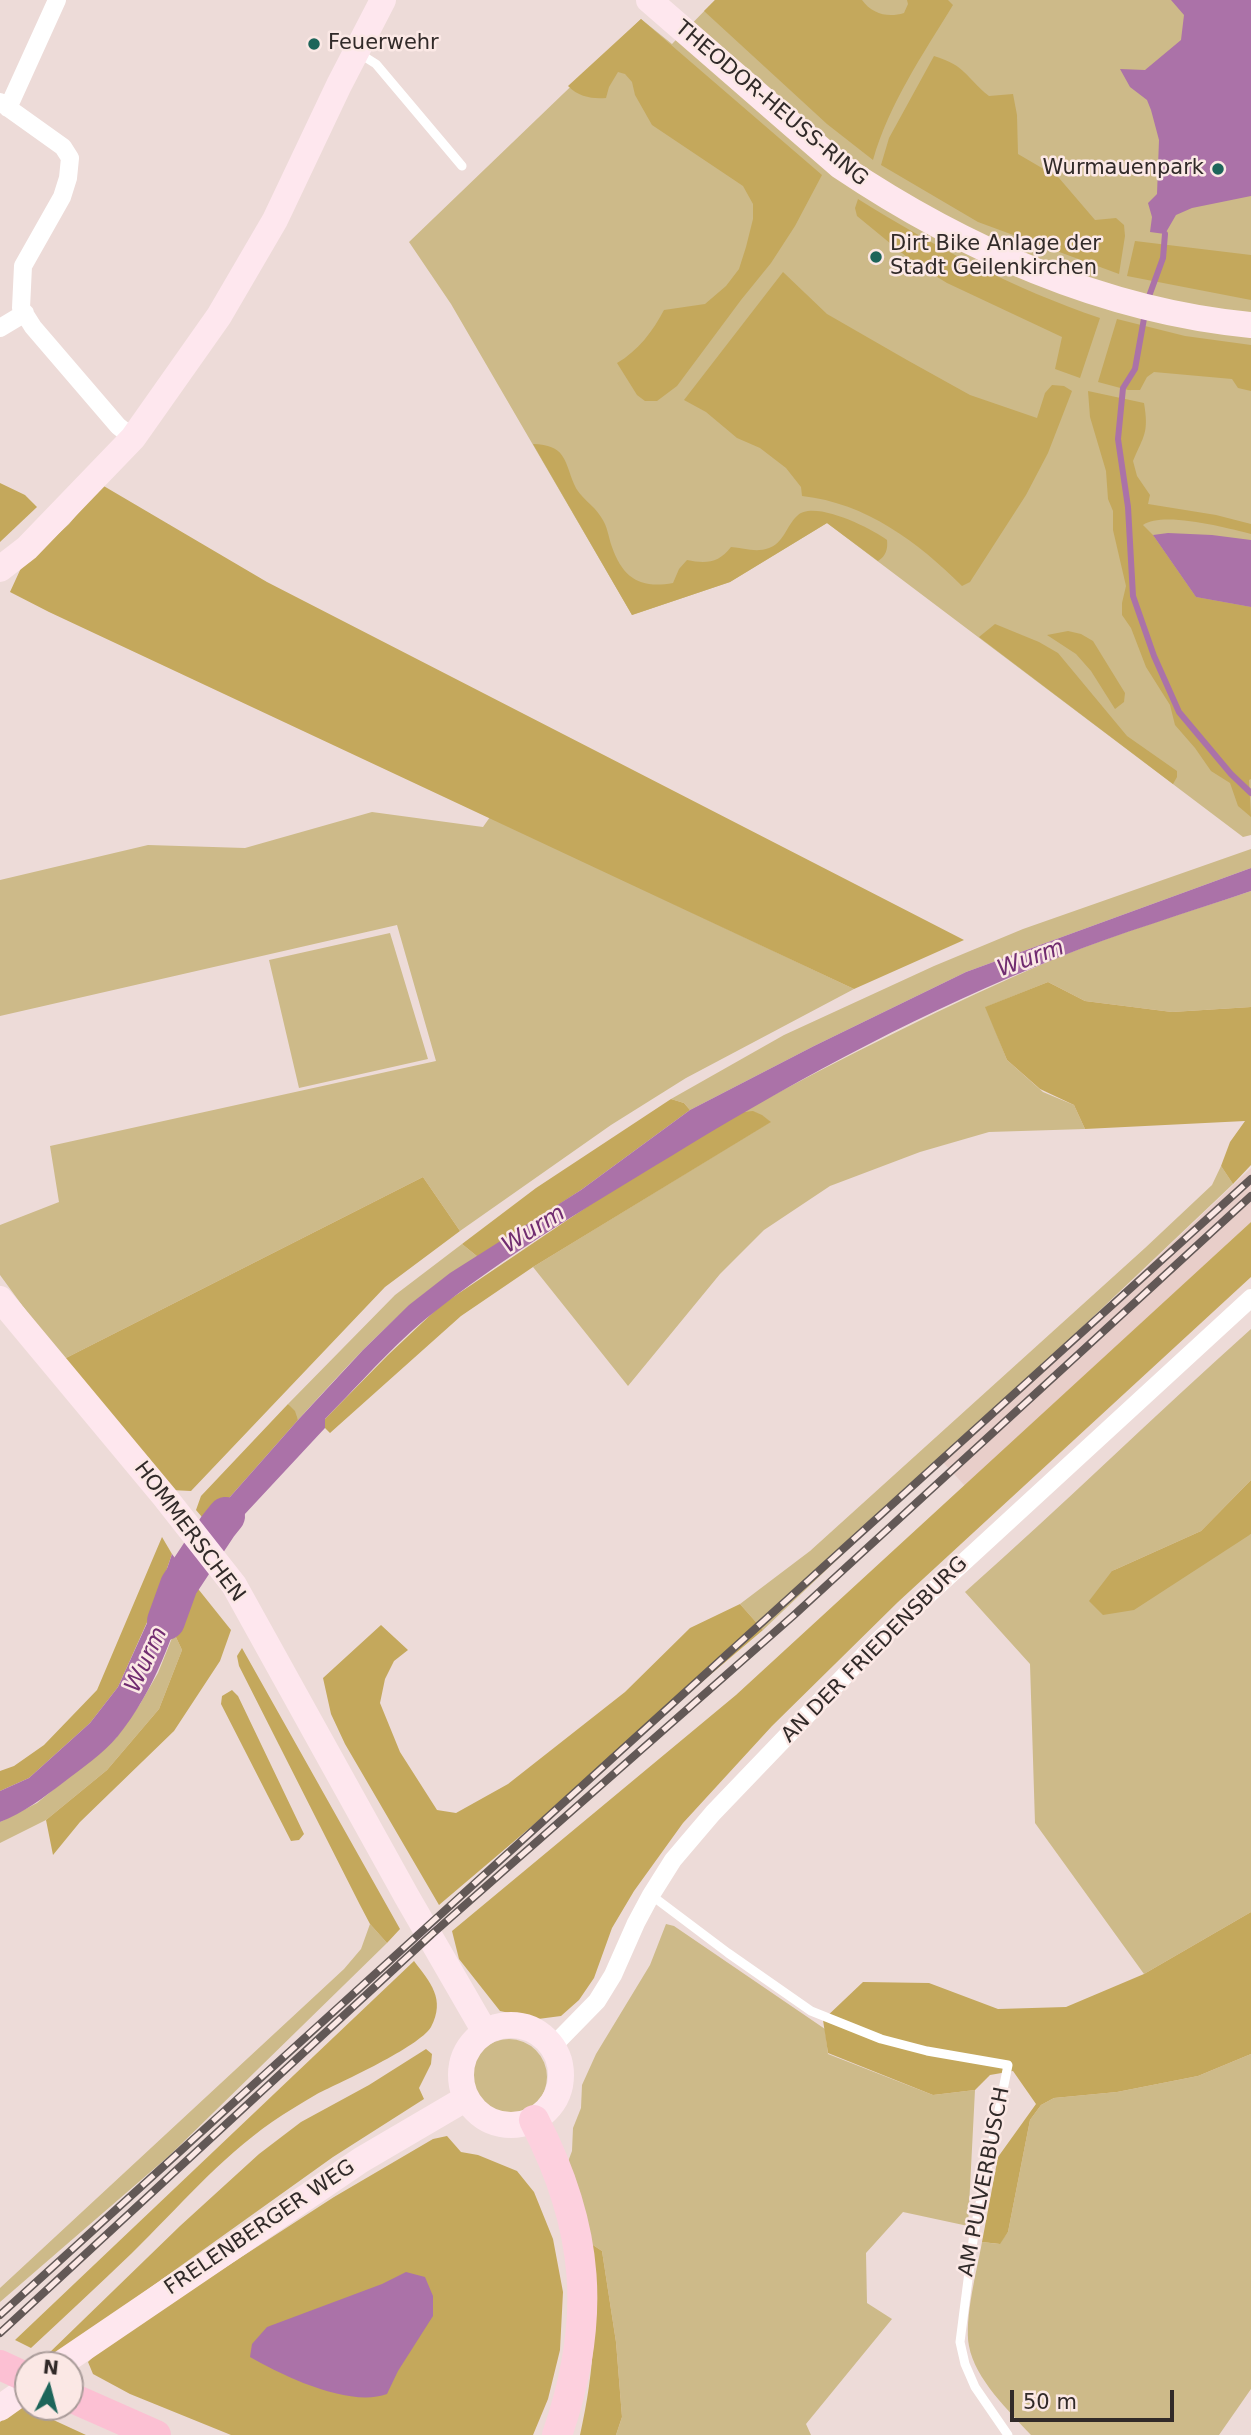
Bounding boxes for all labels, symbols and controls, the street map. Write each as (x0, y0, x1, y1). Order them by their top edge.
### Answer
street label: THEODOR-HEUSS-RING (669, 16, 873, 192)
place label: Feuerwehr (328, 31, 439, 57)
marker: Feuerwehr (306, 36, 322, 52)
place label: Wurmauenpark (1043, 156, 1204, 182)
marker: Wurmauenpark (1210, 161, 1226, 177)
place label: Dirt Bike Anlage der Stadt Geilenkirchen (890, 232, 1101, 282)
marker: Dirt Bike Anlage der Stadt Geilenkirchen (868, 249, 884, 265)
water label: Wurm (994, 934, 1068, 984)
water label: Wurm (497, 1200, 571, 1260)
street label: HOMMERSCHEN (128, 1457, 250, 1607)
street label: AN DER FRIEDENSBURG (777, 1552, 973, 1748)
water label: Wurm (120, 1623, 174, 1697)
street label: AM PULVERBUSCH (954, 2085, 1016, 2279)
street label: FRELENBERGER WEG (160, 2155, 360, 2301)
north arrow (14, 2351, 84, 2421)
text: N (42, 2355, 60, 2379)
scale bar (1013, 2376, 1178, 2420)
text: 50 m (1023, 2390, 1077, 2414)

